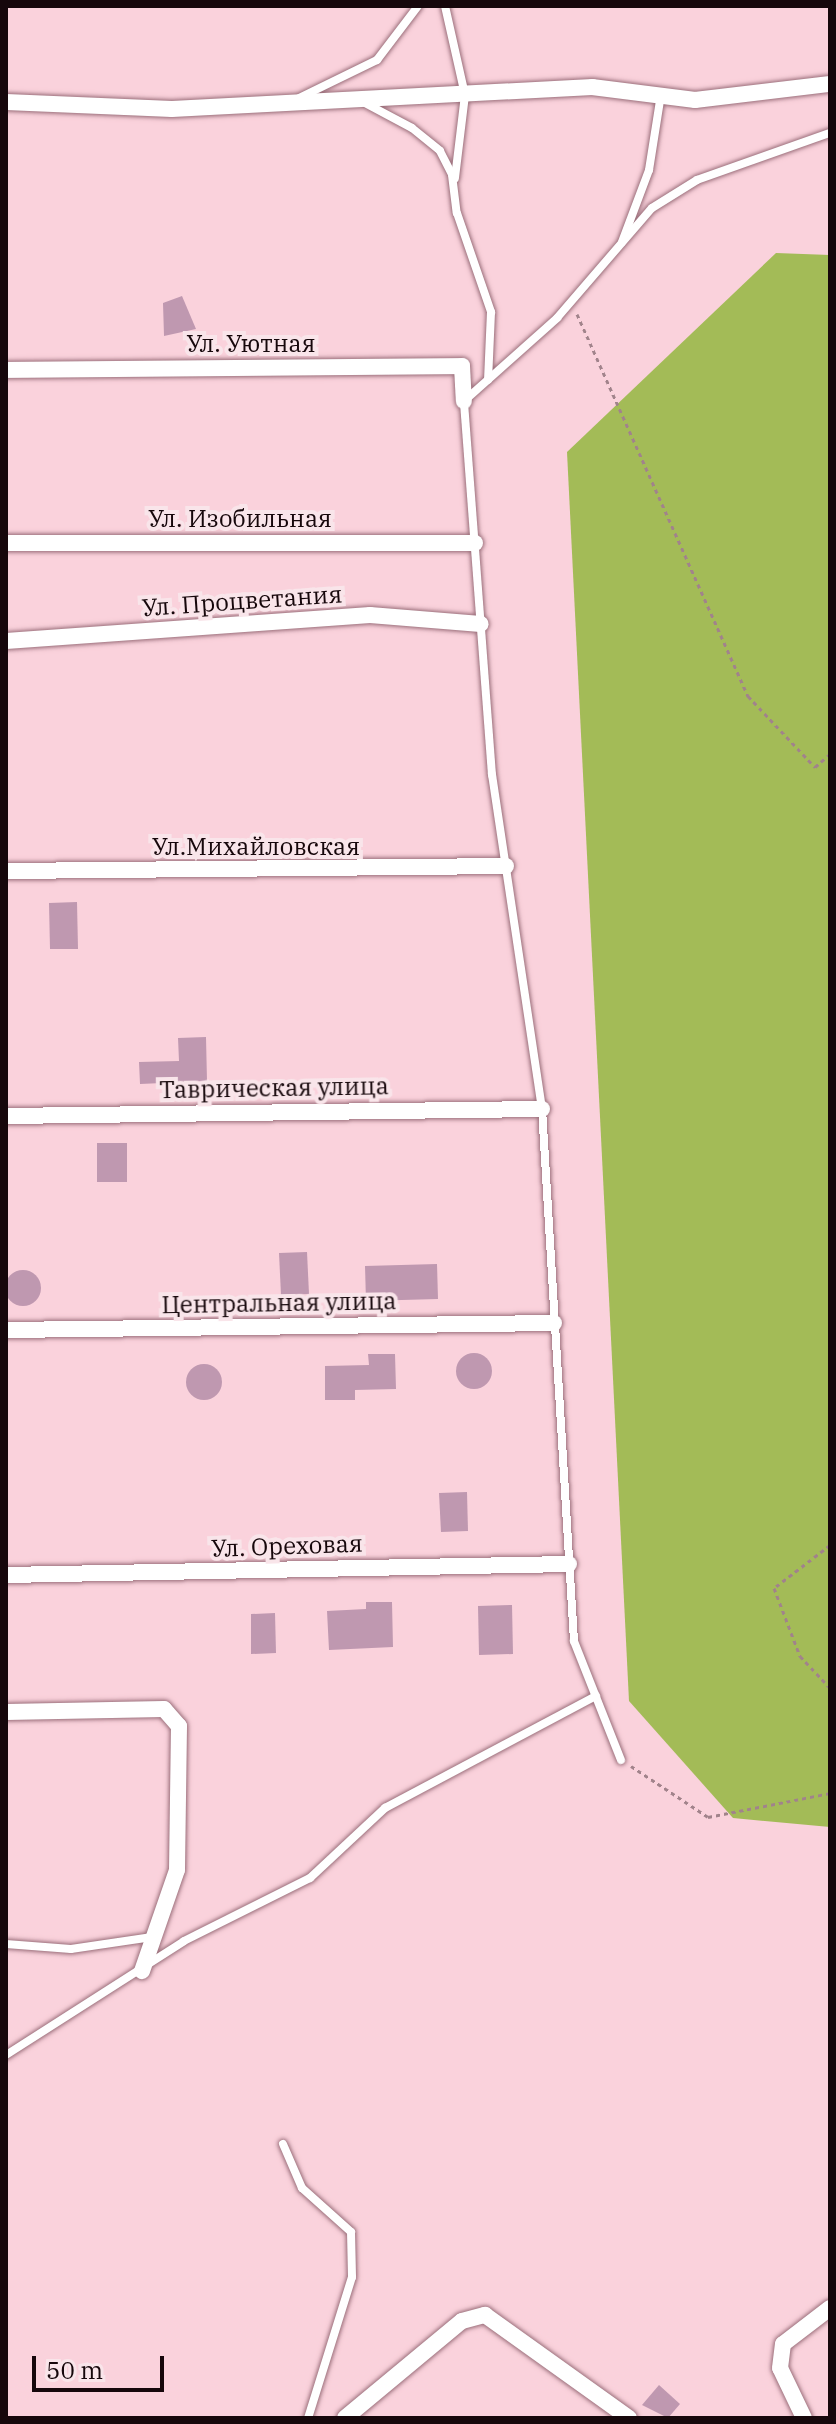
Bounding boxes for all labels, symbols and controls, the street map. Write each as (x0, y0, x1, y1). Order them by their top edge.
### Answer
street label: Ул. Уютная (187, 330, 315, 358)
street label: Ул. Изобильная (148, 505, 332, 533)
street label: Ул. Процветания (141, 580, 343, 622)
street label: Ул.Михайловская (152, 833, 360, 861)
street label: Таврическая улица (159, 1072, 389, 1104)
street label: Центральная улица (161, 1287, 397, 1319)
street label: Ул. Ореховая (211, 1529, 363, 1563)
scale bar (36, 2340, 168, 2390)
text: 50 m (46, 2354, 103, 2386)

